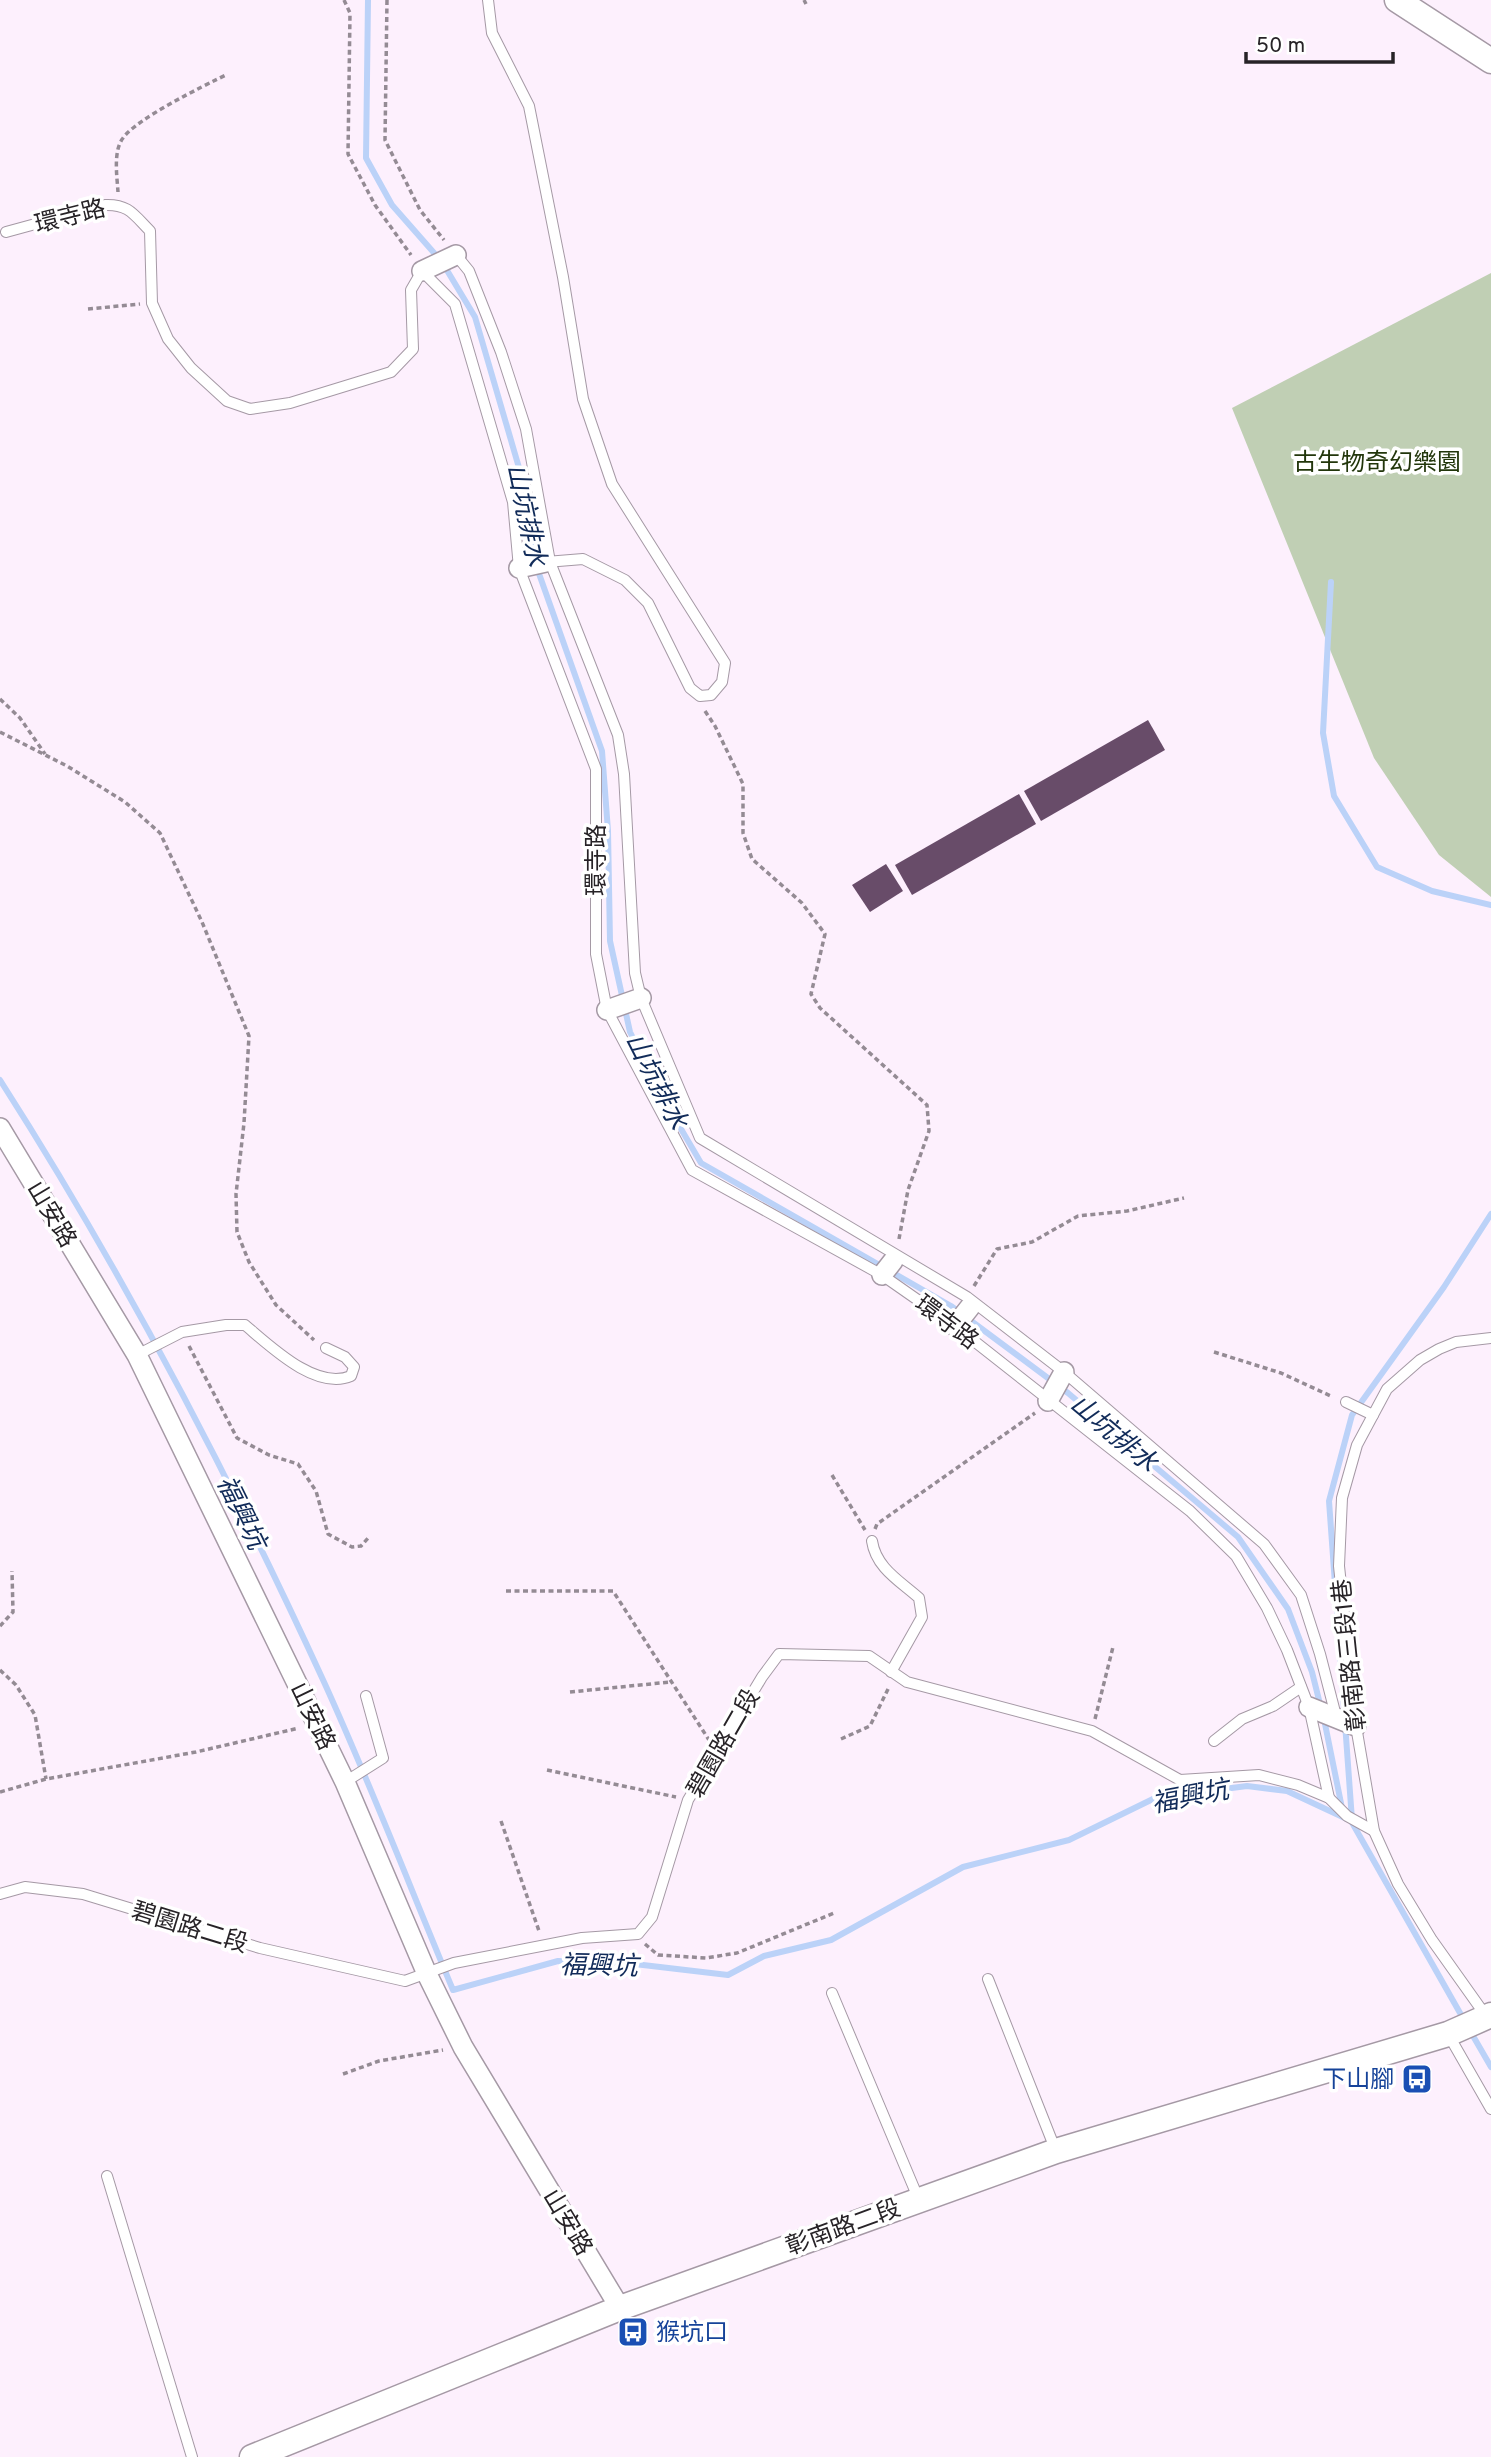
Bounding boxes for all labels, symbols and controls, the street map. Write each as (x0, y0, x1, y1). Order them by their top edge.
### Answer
scale bar (1246, 21, 1393, 65)
text: 50 m (1256, 33, 1305, 60)
street label: 環寺路 (32, 195, 109, 241)
park label: 古生物奇幻樂園 (1293, 449, 1461, 479)
water label: 山坑排水 (498, 461, 552, 571)
street label: 環寺路 (583, 824, 613, 896)
water label: 山坑排水 (616, 1028, 694, 1137)
street label: 山安路 (19, 1176, 82, 1254)
street label: 環寺路 (908, 1290, 984, 1357)
water label: 山坑排水 (1062, 1389, 1164, 1482)
water label: 福興坑 (208, 1471, 273, 1559)
street label: 彰南路三段1巷 (1328, 1577, 1374, 1732)
street label: 山安路 (282, 1678, 340, 1756)
street label: 碧園路二段 (682, 1685, 768, 1803)
water label: 福興坑 (1149, 1774, 1236, 1822)
street label: 碧園路二段 (128, 1897, 251, 1961)
water label: 福興坑 (560, 1950, 642, 1985)
bus stop icon: 下山腳 (1400, 2062, 1434, 2096)
place label: 下山腳 (1322, 2066, 1394, 2096)
street label: 山安路 (535, 2184, 598, 2262)
street label: 彰南路二段 (782, 2194, 905, 2263)
bus stop icon: 猴坑口 (616, 2315, 650, 2349)
place label: 猴坑口 (656, 2319, 728, 2349)

